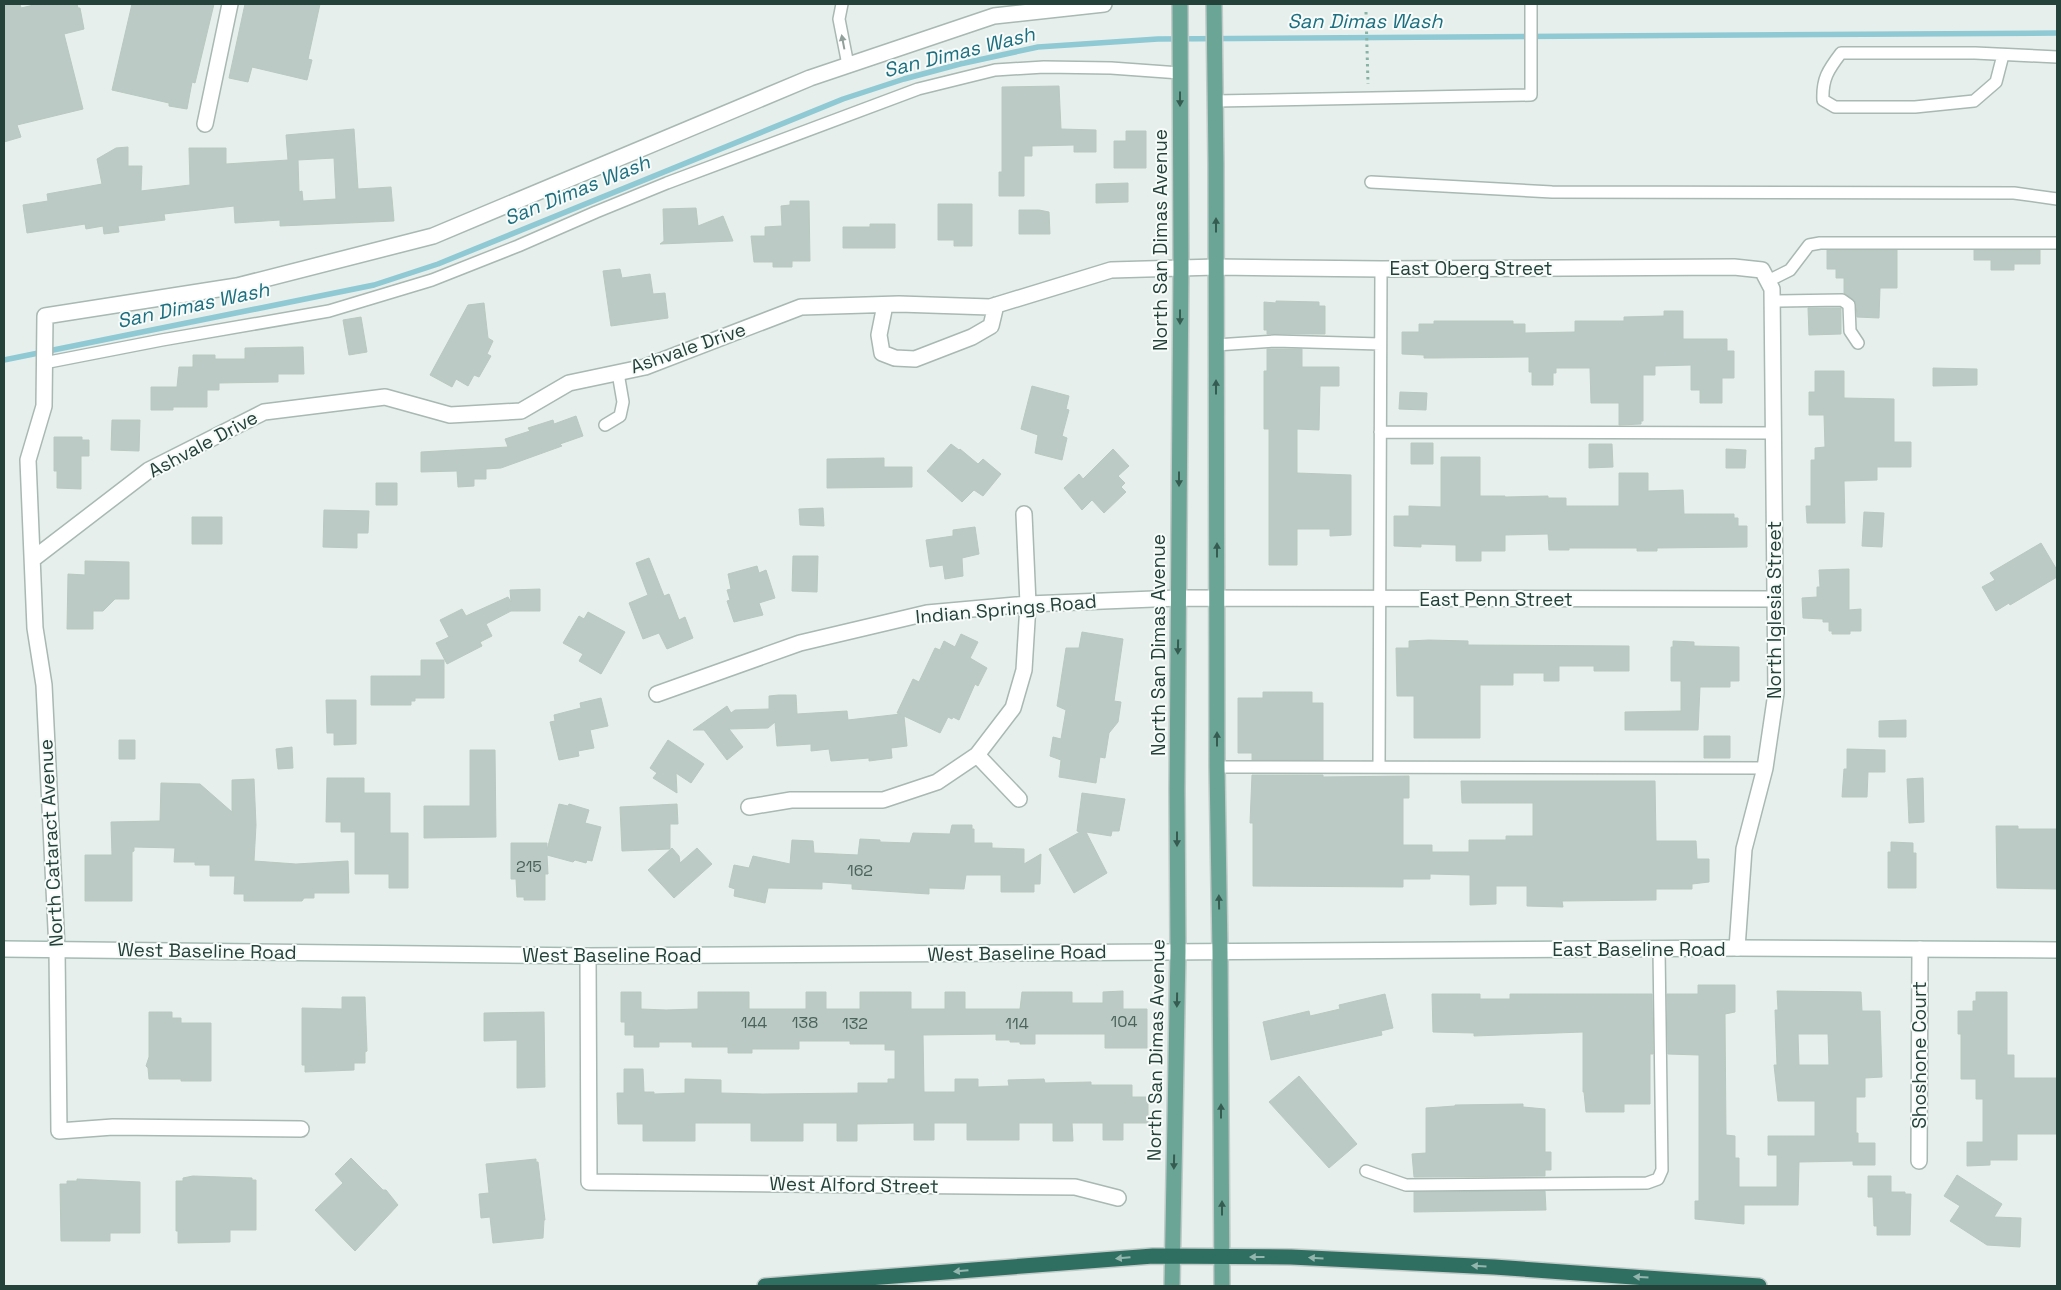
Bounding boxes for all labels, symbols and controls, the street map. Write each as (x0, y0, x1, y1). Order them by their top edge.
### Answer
water label: San Dimas Wash (1288, 8, 1443, 34)
water label: San Dimas Wash (881, 20, 1038, 83)
one-way arrow (839, 34, 847, 50)
one-way arrow (1176, 91, 1184, 107)
street label: North San Dimas Avenue (1148, 129, 1173, 351)
water label: San Dimas Wash (500, 149, 654, 231)
one-way arrow (1212, 217, 1220, 233)
street label: East Oberg Street (1389, 256, 1553, 281)
water label: San Dimas Wash (114, 276, 272, 334)
one-way arrow (1176, 309, 1184, 325)
street label: Ashvale Drive (627, 317, 749, 379)
one-way arrow (1212, 379, 1220, 395)
street label: Ashvale Drive (144, 405, 262, 483)
one-way arrow (1175, 472, 1183, 488)
street label: North Iglesia Street (1762, 521, 1787, 699)
street label: North San Dimas Avenue (1146, 534, 1171, 756)
one-way arrow (1213, 542, 1221, 558)
street label: East Penn Street (1419, 587, 1573, 612)
street label: Indian Springs Road (914, 589, 1098, 629)
one-way arrow (1174, 639, 1182, 655)
one-way arrow (1213, 731, 1221, 747)
street label: North Cataract Avenue (33, 739, 69, 947)
one-way arrow (1173, 831, 1181, 847)
house number: 215 (516, 856, 542, 877)
house number: 162 (847, 860, 873, 881)
one-way arrow (1215, 894, 1223, 910)
street label: West Baseline Road (117, 937, 297, 965)
street label: East Baseline Road (1552, 937, 1726, 962)
street label: West Baseline Road (927, 939, 1107, 967)
street label: North San Dimas Avenue (1142, 939, 1170, 1161)
street label: West Baseline Road (522, 943, 702, 968)
street label: Shoshone Court (1907, 981, 1932, 1129)
one-way arrow (1173, 992, 1181, 1008)
house number: 104 (1111, 1011, 1137, 1032)
house number: 144 (741, 1012, 767, 1033)
house number: 138 (792, 1012, 818, 1033)
house number: 132 (842, 1013, 868, 1034)
house number: 114 (1005, 1013, 1029, 1034)
one-way arrow (1217, 1103, 1225, 1119)
one-way arrow (1170, 1154, 1178, 1170)
street label: West Alford Street (769, 1171, 939, 1199)
one-way arrow (1218, 1200, 1226, 1216)
one-way arrow (1249, 1253, 1265, 1261)
one-way arrow (1308, 1253, 1324, 1261)
one-way arrow (1115, 1254, 1131, 1262)
one-way arrow (1470, 1262, 1486, 1270)
one-way arrow (953, 1267, 969, 1275)
one-way arrow (1633, 1272, 1649, 1280)

